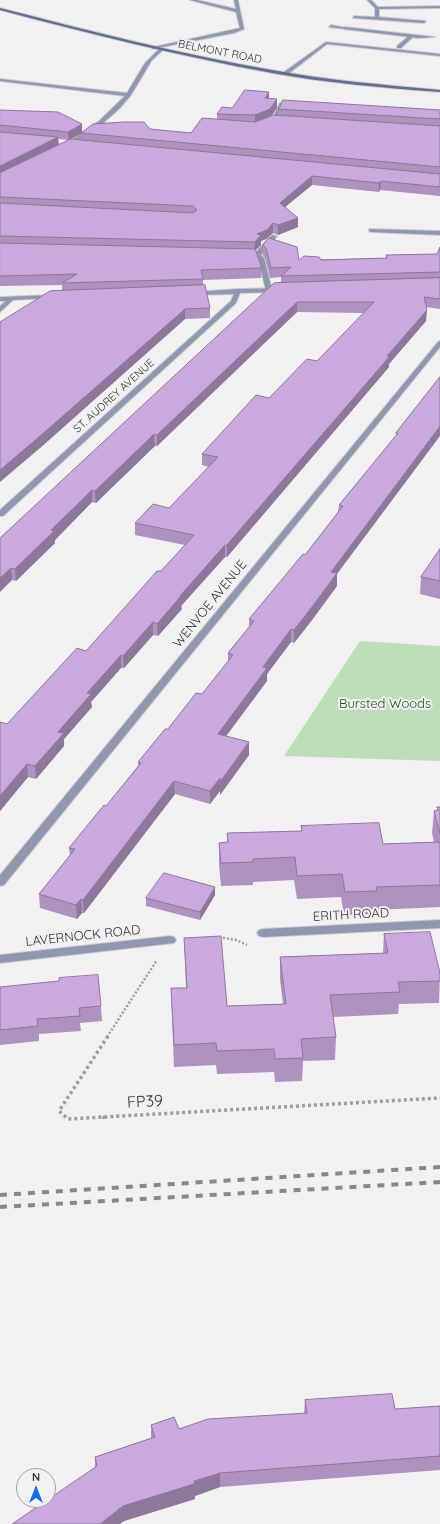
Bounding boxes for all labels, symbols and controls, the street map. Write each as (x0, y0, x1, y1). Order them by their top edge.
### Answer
street label: BELMONT ROAD (177, 37, 263, 67)
street label: ST. AUDREY AVENUE (71, 356, 157, 436)
street label: WENVOE AVENUE (170, 557, 250, 651)
park label: Bursted Woods (339, 696, 431, 712)
street label: ERITH ROAD (312, 905, 390, 925)
street label: LAVERNOCK ROAD (25, 922, 141, 950)
street label: FP39 (127, 1091, 163, 1113)
north arrow (16, 1468, 56, 1508)
text: N (32, 1470, 40, 1484)

